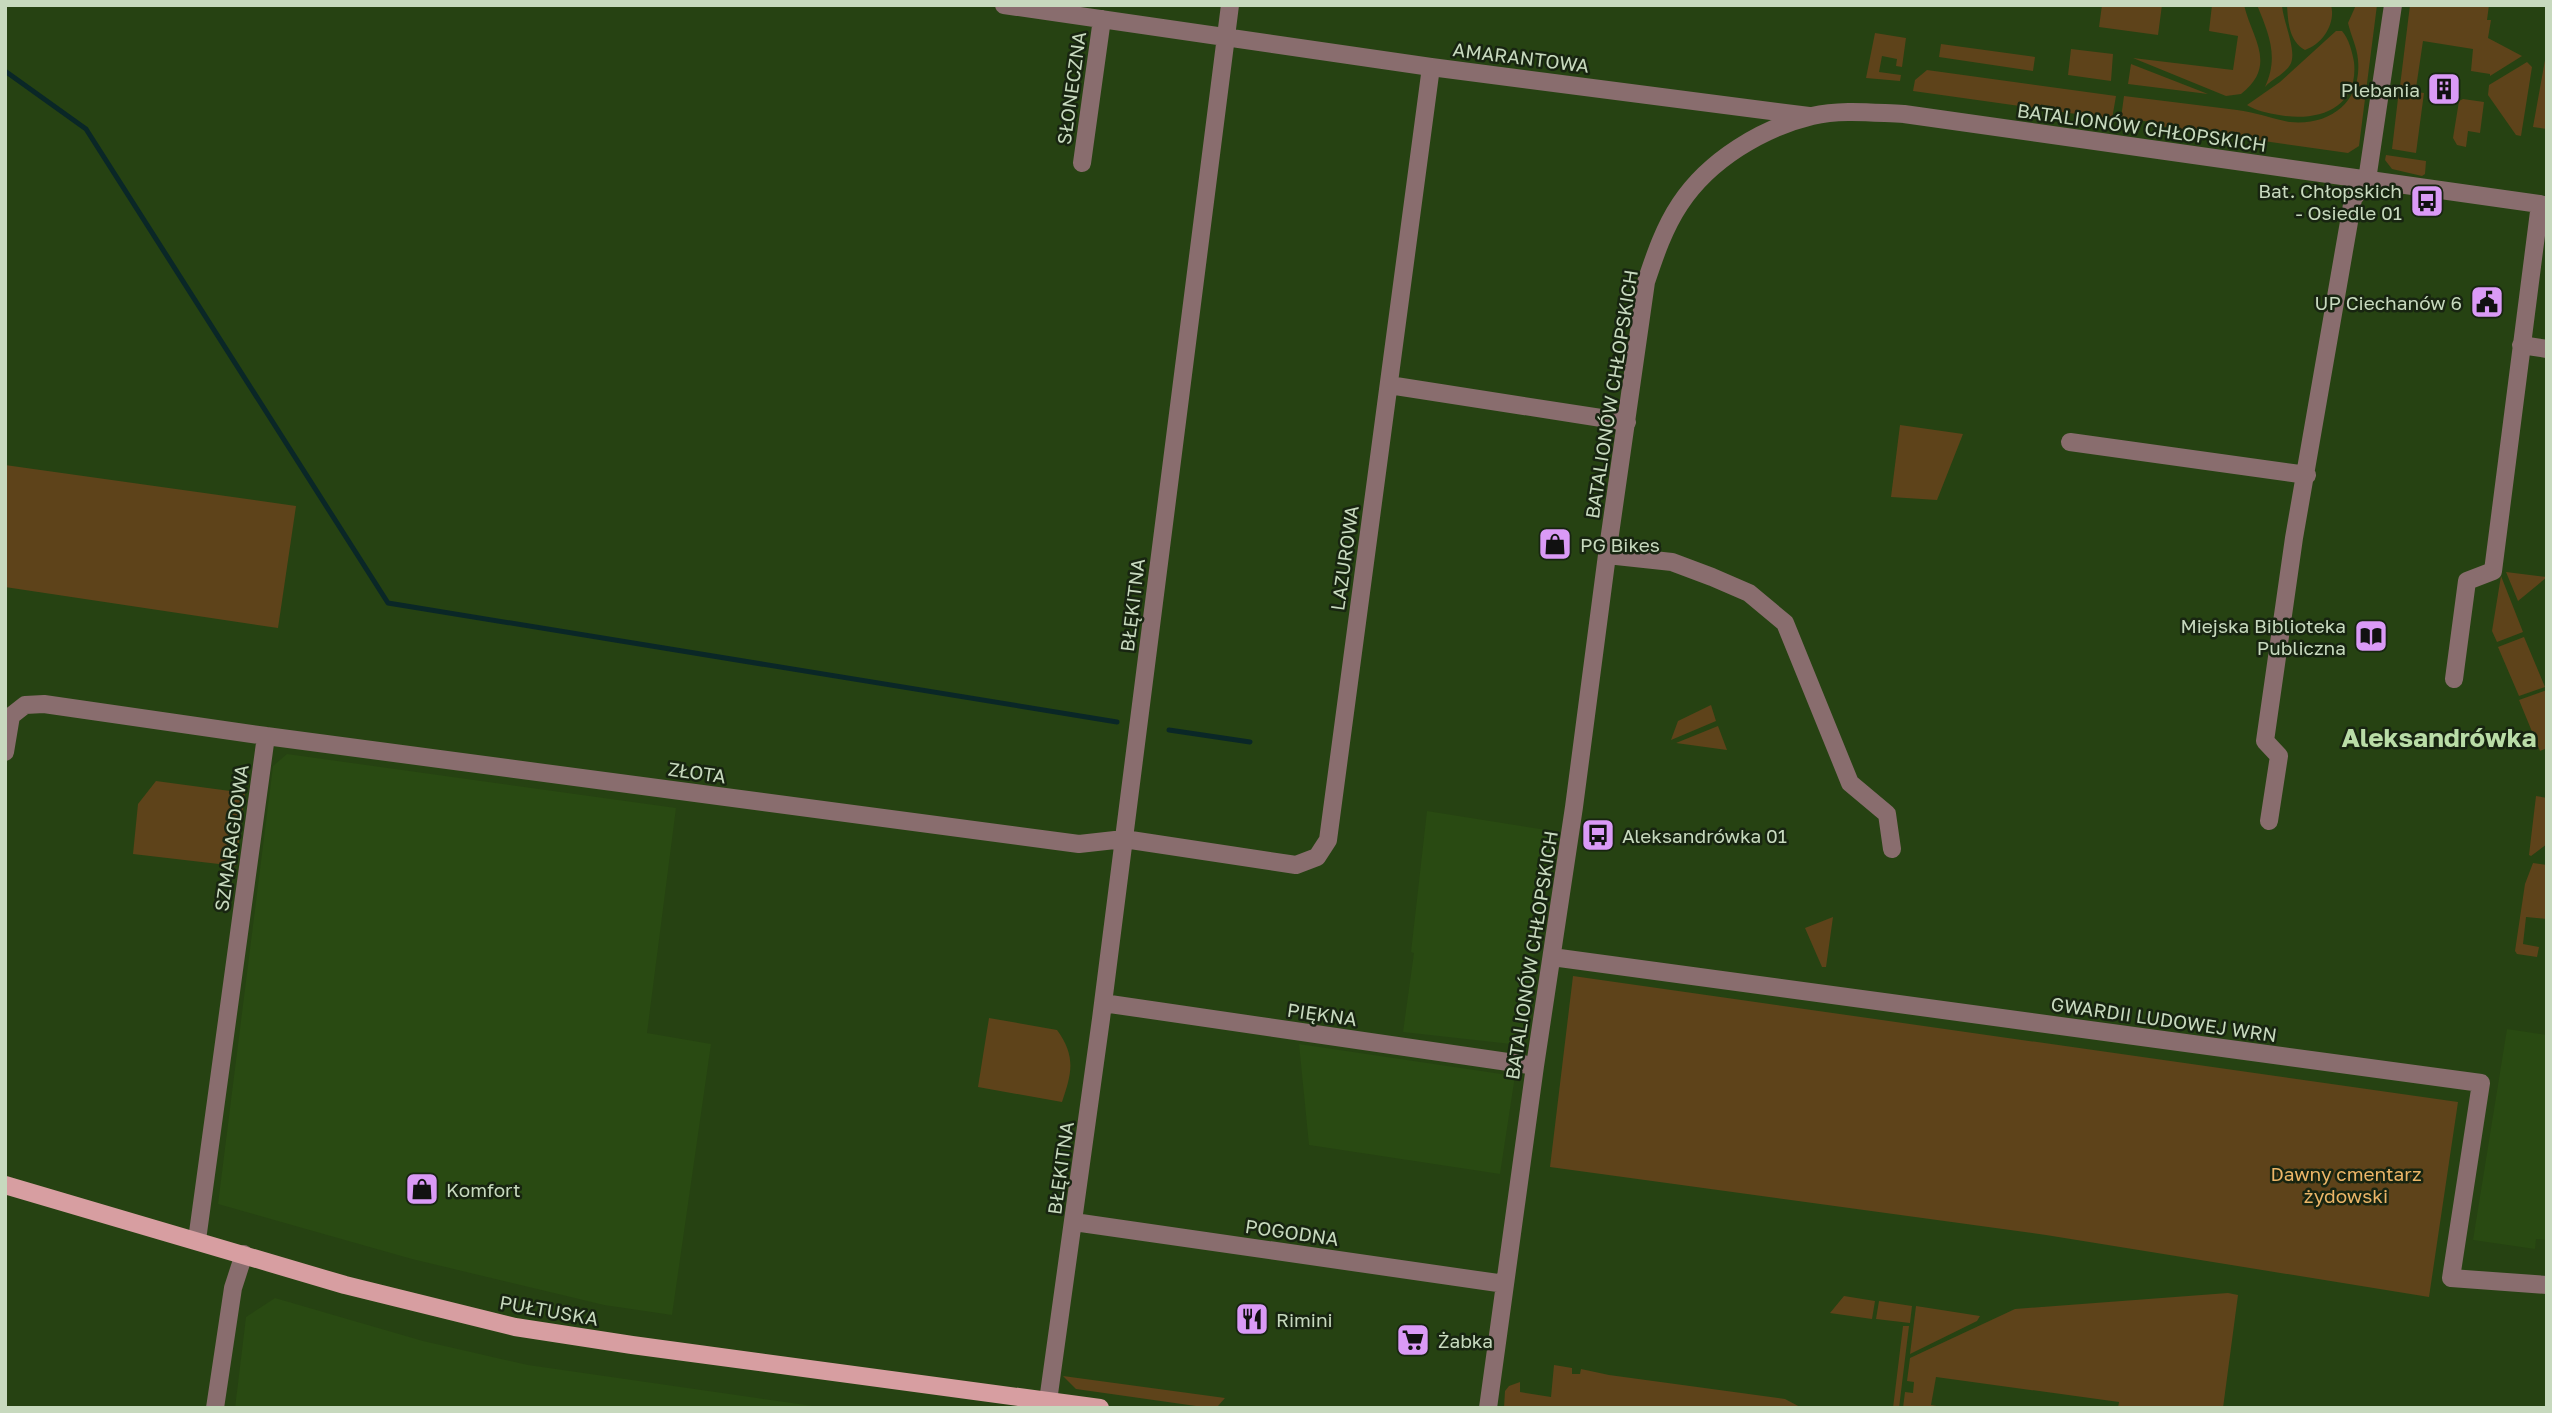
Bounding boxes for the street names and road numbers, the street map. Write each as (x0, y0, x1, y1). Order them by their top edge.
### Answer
street label: SŁONECZNA (1052, 30, 1090, 146)
street label: AMARANTOWA (1452, 37, 1591, 77)
street label: BATALIONÓW CHŁOPSKICH (2016, 98, 2268, 156)
street label: BATALIONÓW CHŁOPSKICH (1580, 268, 1642, 520)
street label: LAZUROWA (1325, 504, 1363, 612)
street label: BŁĘKITNA (1115, 557, 1149, 653)
street label: ZŁOTA (667, 757, 728, 787)
street label: SZMARAGDOWA (209, 763, 253, 913)
street label: BATALIONÓW CHŁOPSKICH (1500, 829, 1562, 1081)
street label: GWARDII LUDOWEJ WRN (2050, 992, 2278, 1046)
street label: PIĘKNA (1286, 998, 1359, 1030)
street label: BŁĘKITNA (1042, 1120, 1078, 1216)
street label: POGODNA (1244, 1214, 1341, 1250)
street label: PUŁTUSKA (498, 1290, 601, 1330)

